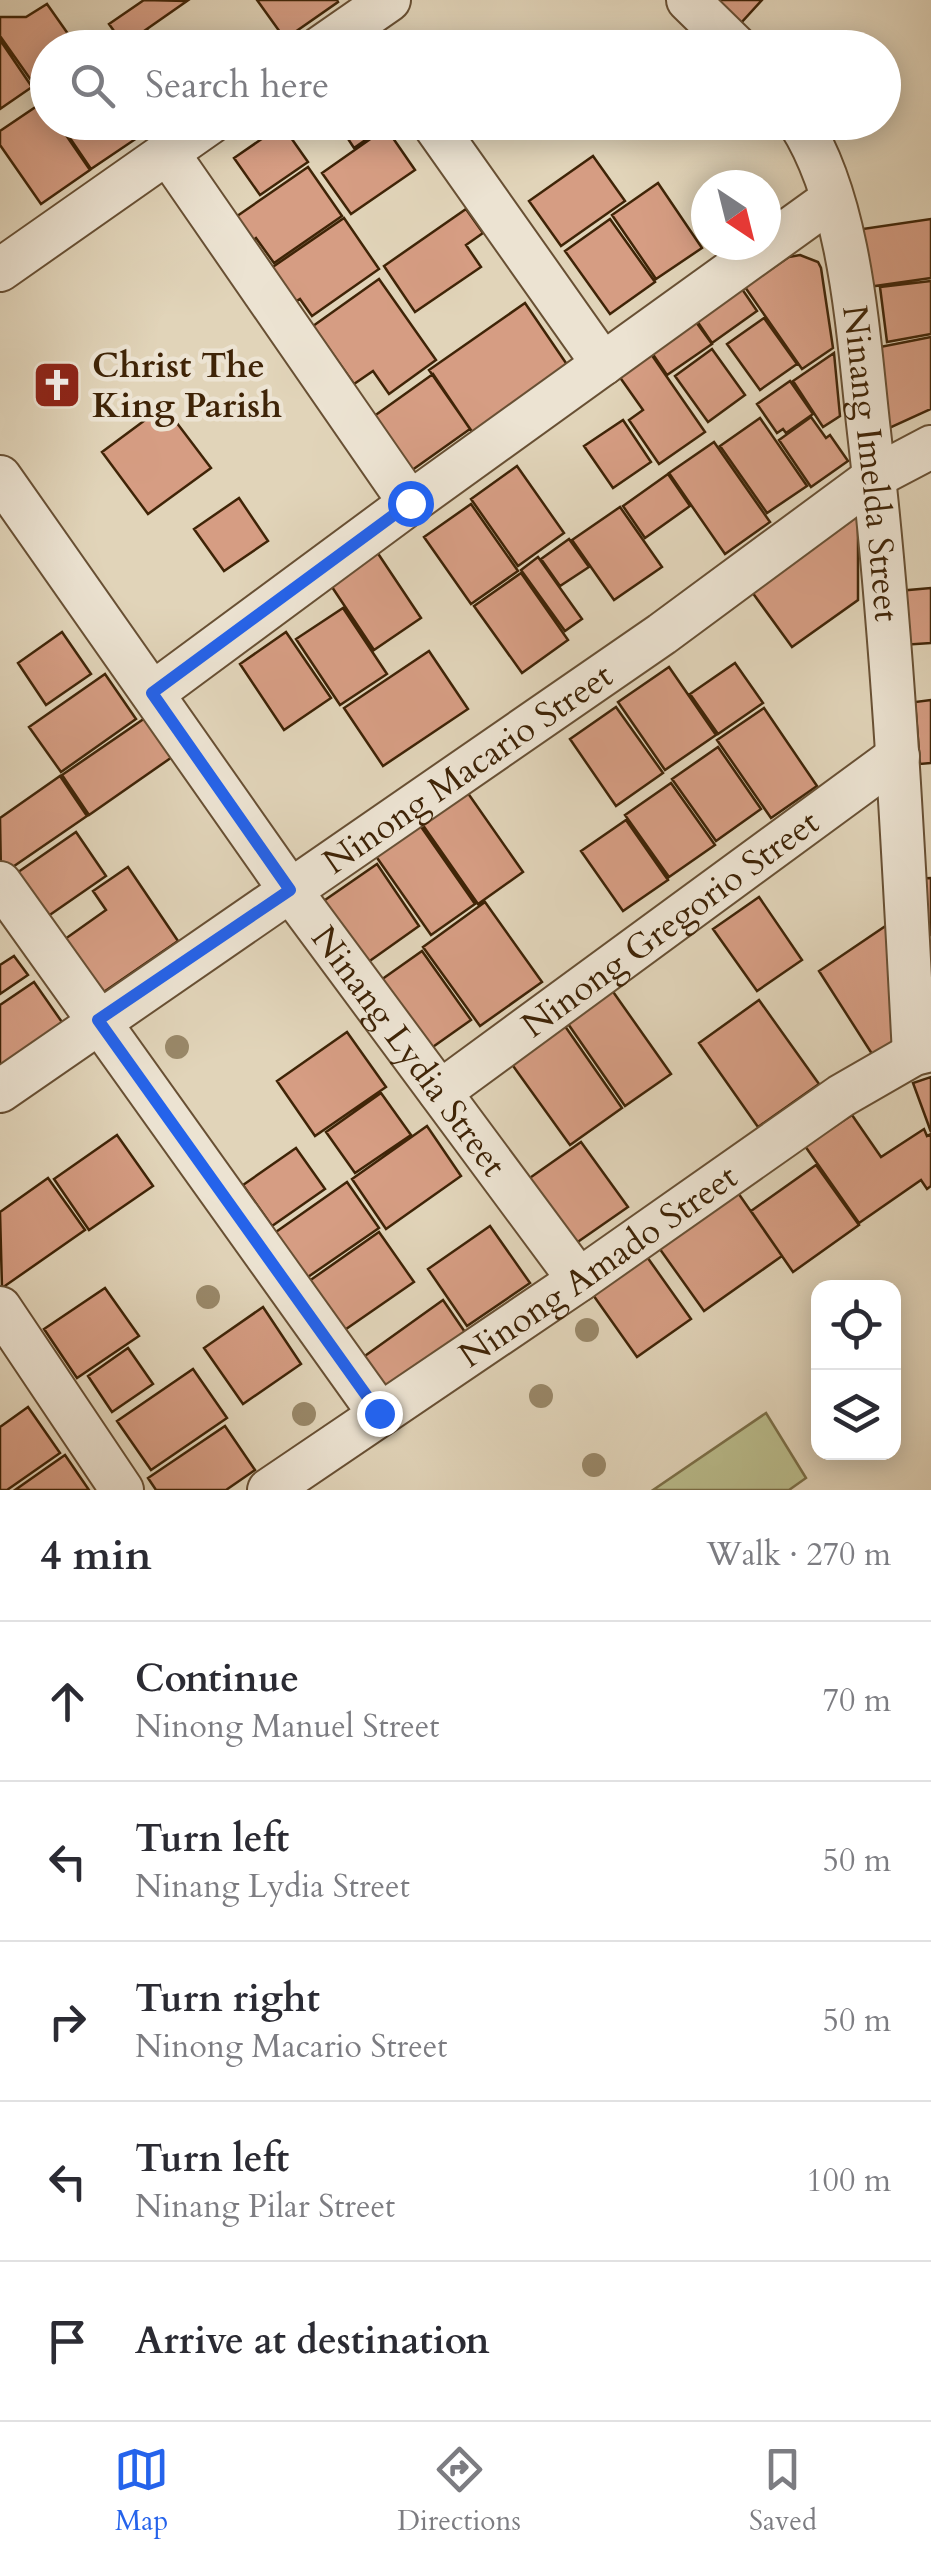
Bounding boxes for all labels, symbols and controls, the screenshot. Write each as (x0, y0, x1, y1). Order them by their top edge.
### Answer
search box (30, 30, 901, 140)
icon: search (65, 58, 120, 113)
text: Search here (145, 59, 329, 111)
north arrow (691, 170, 781, 260)
street label: Ninang Imelda Street (830, 303, 910, 623)
place label: Christ The King Parish (92, 342, 282, 430)
church icon: Christ The King Parish (31, 359, 83, 411)
route start (388, 481, 434, 527)
street label: Ninong Macario Street (314, 652, 622, 886)
street label: Ninong Gregorio Street (512, 799, 829, 1049)
street label: Ninang Lydia Street (300, 917, 517, 1187)
street label: Ninong Amado Street (450, 1153, 747, 1380)
map controls (811, 1280, 901, 1460)
button: locate (811, 1280, 901, 1370)
button: layers (811, 1370, 901, 1460)
route end (357, 1391, 403, 1437)
text: 4 min (40, 1527, 152, 1584)
text: Walk · 270 m (706, 1533, 891, 1577)
text: Continue (135, 1653, 299, 1705)
icon: ahead (40, 1674, 95, 1729)
text: 70 m (823, 1679, 891, 1723)
text: Ninong Manuel Street (135, 1705, 439, 1749)
text: Turn left (135, 1813, 289, 1865)
icon: left (40, 1834, 95, 1889)
text: 50 m (823, 1839, 891, 1883)
text: Ninang Lydia Street (135, 1865, 410, 1909)
text: Turn right (135, 1973, 320, 2025)
icon: right (40, 1994, 95, 2049)
text: 50 m (823, 1999, 891, 2043)
text: Ninong Macario Street (135, 2025, 447, 2069)
text: Turn left (135, 2133, 289, 2185)
icon: left (40, 2154, 95, 2209)
text: 100 m (806, 2159, 891, 2203)
text: Ninang Pilar Street (135, 2185, 395, 2229)
icon: arrive (40, 2314, 95, 2369)
text: Arrive at destination (135, 2315, 490, 2367)
tab: Map (114, 2442, 169, 2540)
tab: Directions (397, 2442, 521, 2540)
tab: Saved (749, 2442, 817, 2540)

